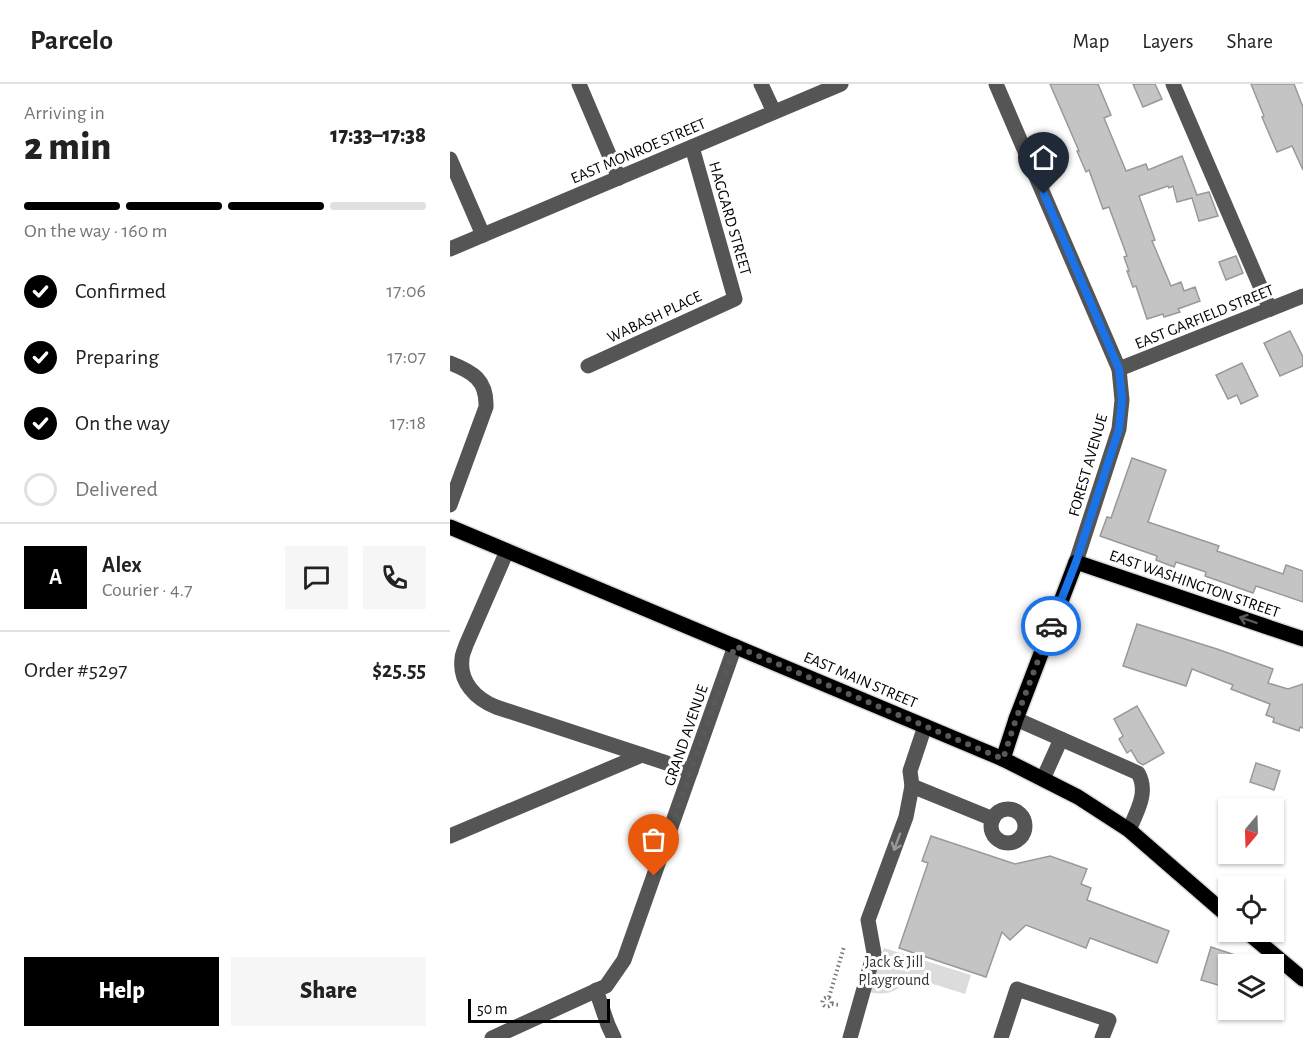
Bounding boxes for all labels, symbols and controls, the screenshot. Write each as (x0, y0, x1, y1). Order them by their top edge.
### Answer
text: Parcelo (30, 27, 113, 55)
text: Map (1073, 31, 1109, 52)
text: Layers (1142, 31, 1193, 52)
text: Share (1226, 31, 1273, 52)
text: Arriving in (24, 103, 105, 123)
street label: EAST MONROE STREET (569, 115, 708, 187)
text: 17:33–17:38 (330, 124, 426, 146)
text: 2 min (24, 128, 111, 167)
pin (1018, 132, 1069, 194)
icon: home (1027, 141, 1060, 174)
street label: HAGGARD STREET (706, 160, 754, 277)
text: On the way · 160 m (24, 221, 168, 241)
icon: check (24, 275, 57, 308)
text: Confirmed (75, 280, 166, 302)
text: 17:06 (386, 281, 426, 301)
street label: EAST GARFIELD STREET (1133, 282, 1276, 352)
street label: WABASH PLACE (605, 288, 704, 346)
icon: check (24, 341, 57, 374)
text: Preparing (75, 346, 159, 368)
text: 17:07 (387, 347, 426, 367)
icon: check (24, 407, 57, 440)
text: On the way (75, 412, 170, 434)
street label: FOREST AVENUE (1066, 412, 1110, 518)
text: 17:18 (390, 413, 426, 433)
text: Delivered (75, 478, 158, 500)
button: chat (285, 546, 348, 609)
button: phone (363, 546, 426, 609)
street label: EAST WASHINGTON STREET (1107, 547, 1282, 621)
text: Alex (102, 554, 142, 576)
text: A (49, 566, 62, 588)
text: Courier · 4.7 (102, 580, 193, 600)
courier (1021, 596, 1081, 656)
icon: car (1035, 610, 1068, 643)
one-way arrow (1239, 614, 1258, 625)
street label: EAST MAIN STREET (801, 649, 920, 711)
text: Order #5297 (24, 659, 127, 681)
text: $25.55 (372, 659, 426, 681)
street label: GRAND AVENUE (661, 682, 711, 788)
north arrow (1218, 798, 1284, 864)
map controls (1218, 798, 1284, 1020)
pin (628, 814, 679, 876)
icon: bag (637, 823, 670, 856)
one-way arrow (890, 832, 901, 851)
button: locate (1218, 876, 1284, 942)
park label: Jack & Jill Playground (858, 954, 930, 989)
button: layers (1218, 954, 1284, 1020)
button: Help (24, 957, 219, 1026)
button: Share (231, 957, 426, 1026)
scale bar (468, 996, 610, 1024)
text: 50 m (477, 1001, 508, 1017)

